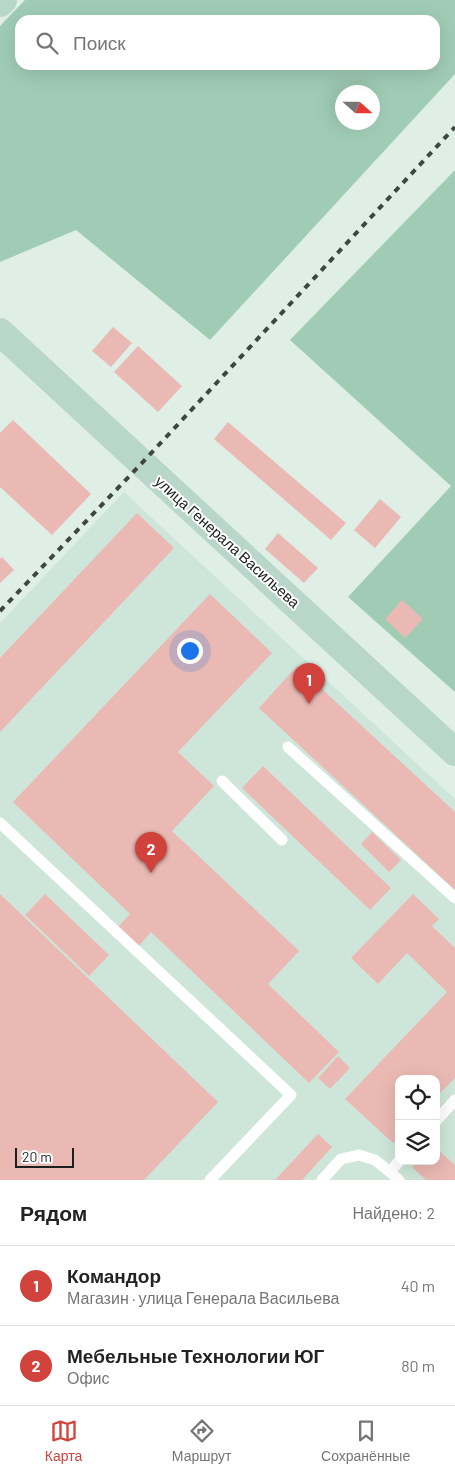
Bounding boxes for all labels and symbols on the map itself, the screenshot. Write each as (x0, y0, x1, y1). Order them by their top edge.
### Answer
north arrow (335, 85, 380, 130)
street label: улица Генерала Васильева (152, 472, 304, 611)
your location (177, 638, 203, 664)
pin: 1 (293, 663, 325, 704)
pin: 2 (135, 832, 167, 873)
scale bar (15, 1145, 74, 1168)

